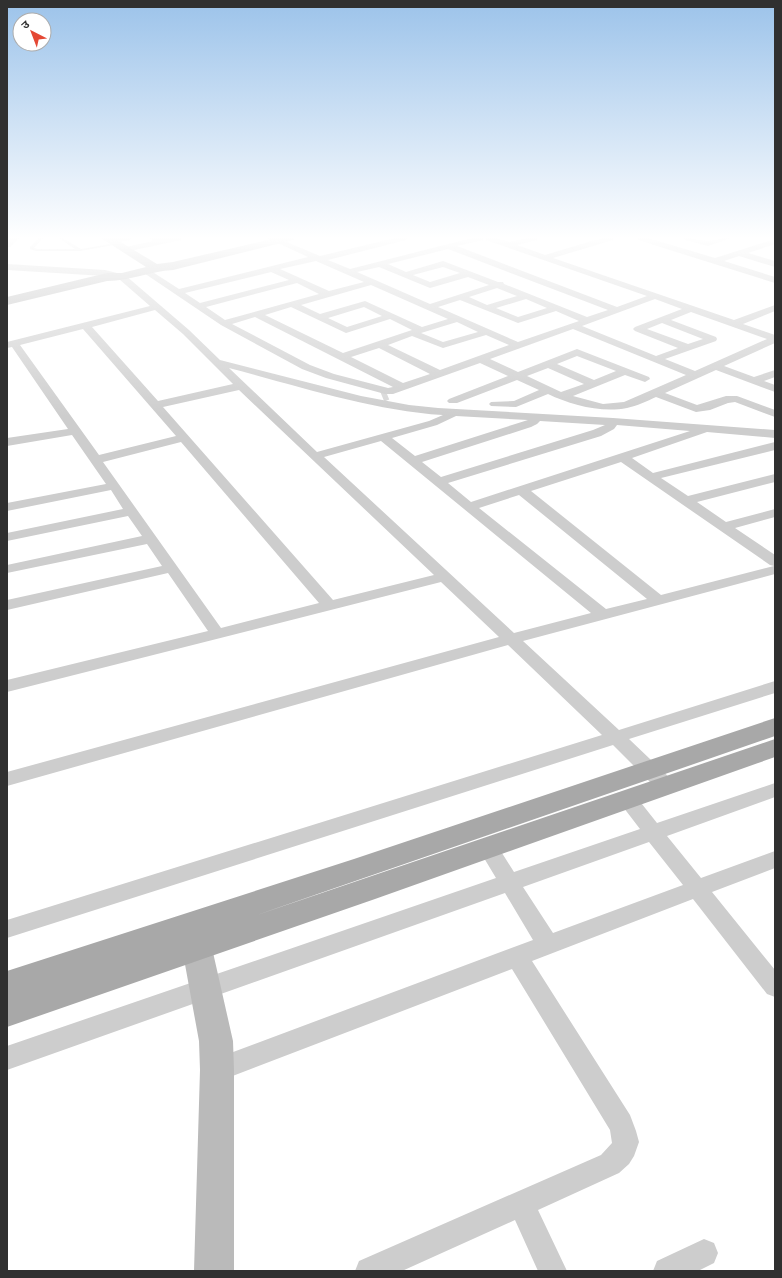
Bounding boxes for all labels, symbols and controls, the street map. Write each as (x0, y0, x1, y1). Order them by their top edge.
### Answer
north arrow (12, 12, 52, 52)
text: उ (18, 16, 33, 32)

